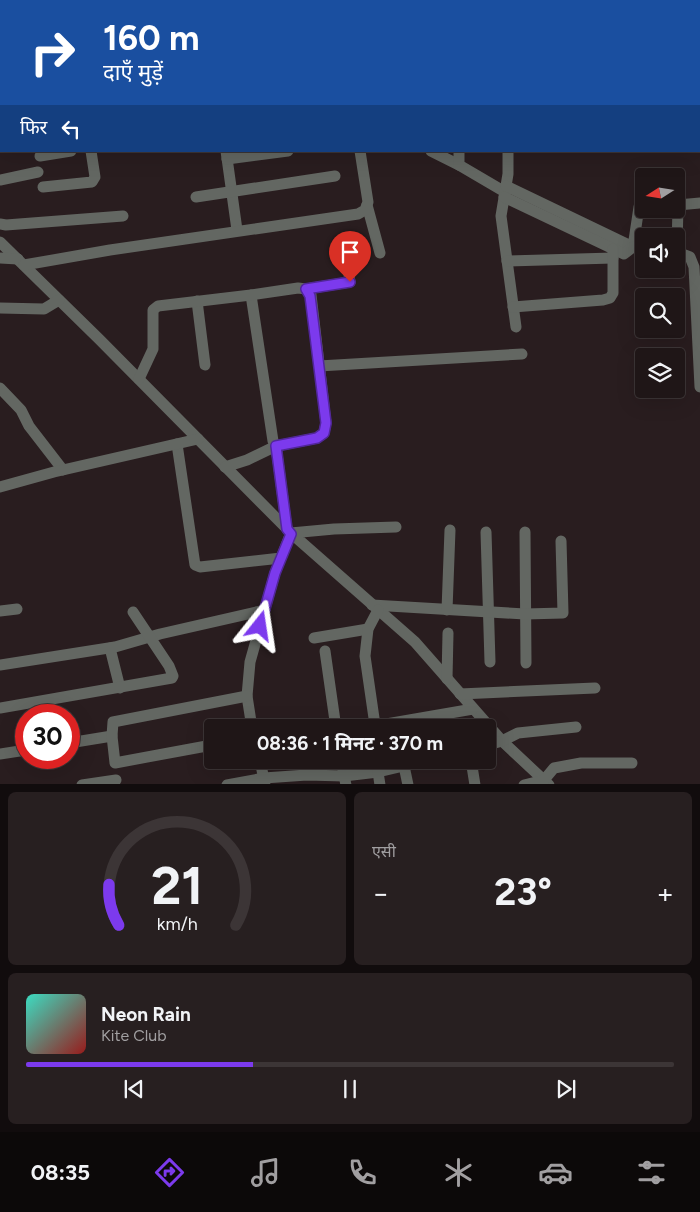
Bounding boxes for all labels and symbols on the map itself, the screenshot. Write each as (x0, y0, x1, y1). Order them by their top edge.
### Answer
north arrow (635, 168, 685, 218)
pin (329, 231, 371, 282)
position arrow (233, 599, 285, 651)
speed limit sign: 30 (15, 704, 80, 769)

